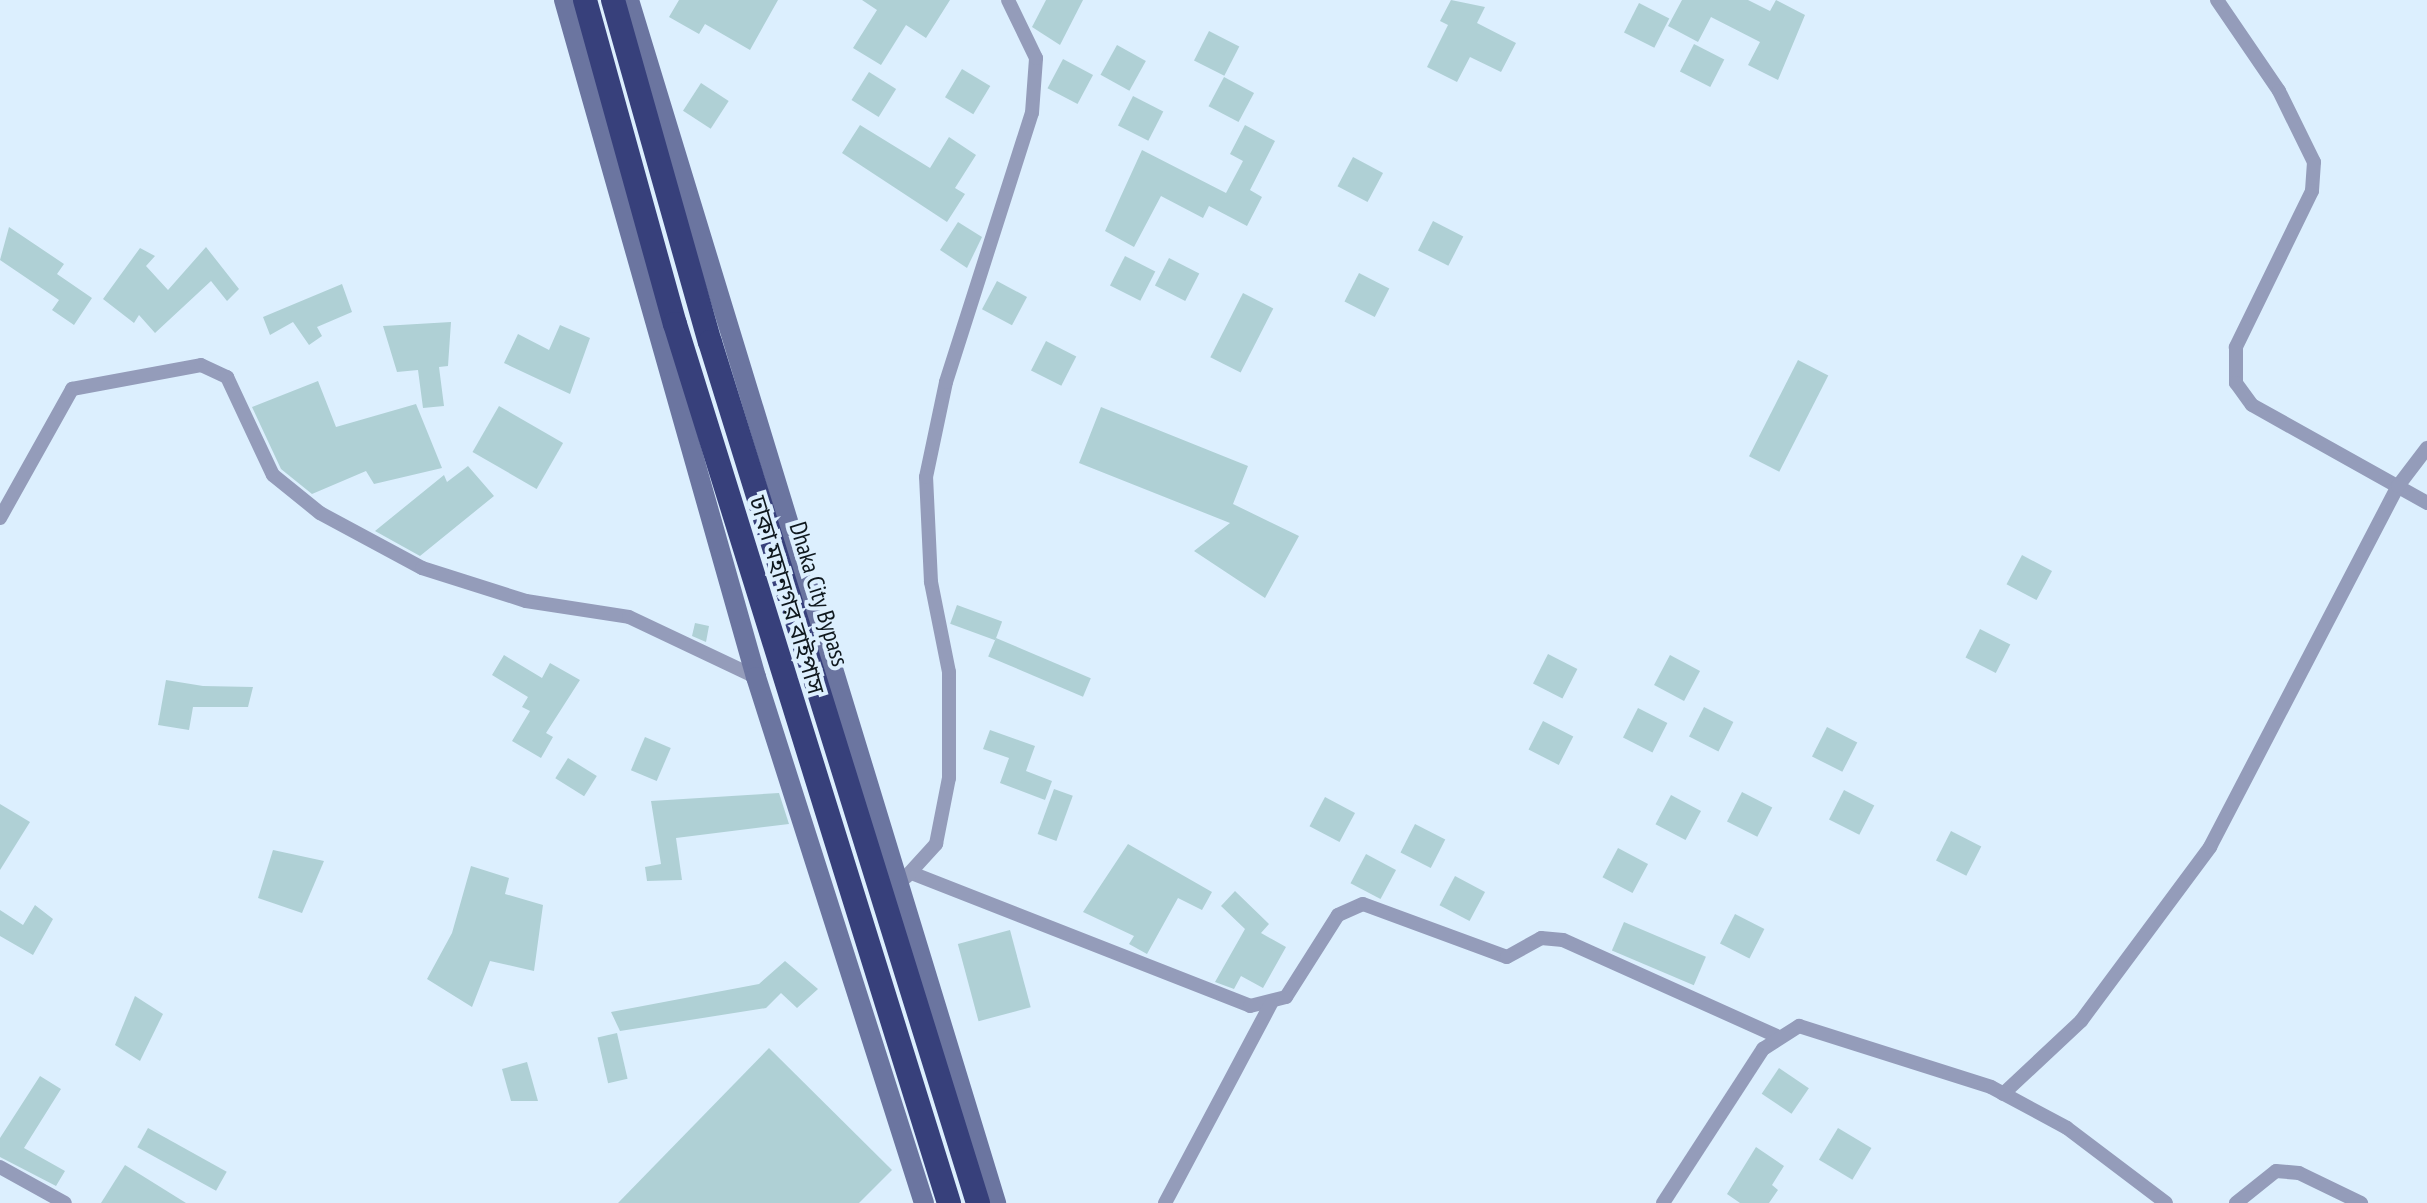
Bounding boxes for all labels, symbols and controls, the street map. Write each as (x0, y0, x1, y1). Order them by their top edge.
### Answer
street label: ঢাকা মহানগর বাইপাস (743, 492, 831, 698)
street label: Dhaka City Bypass (783, 518, 855, 670)

